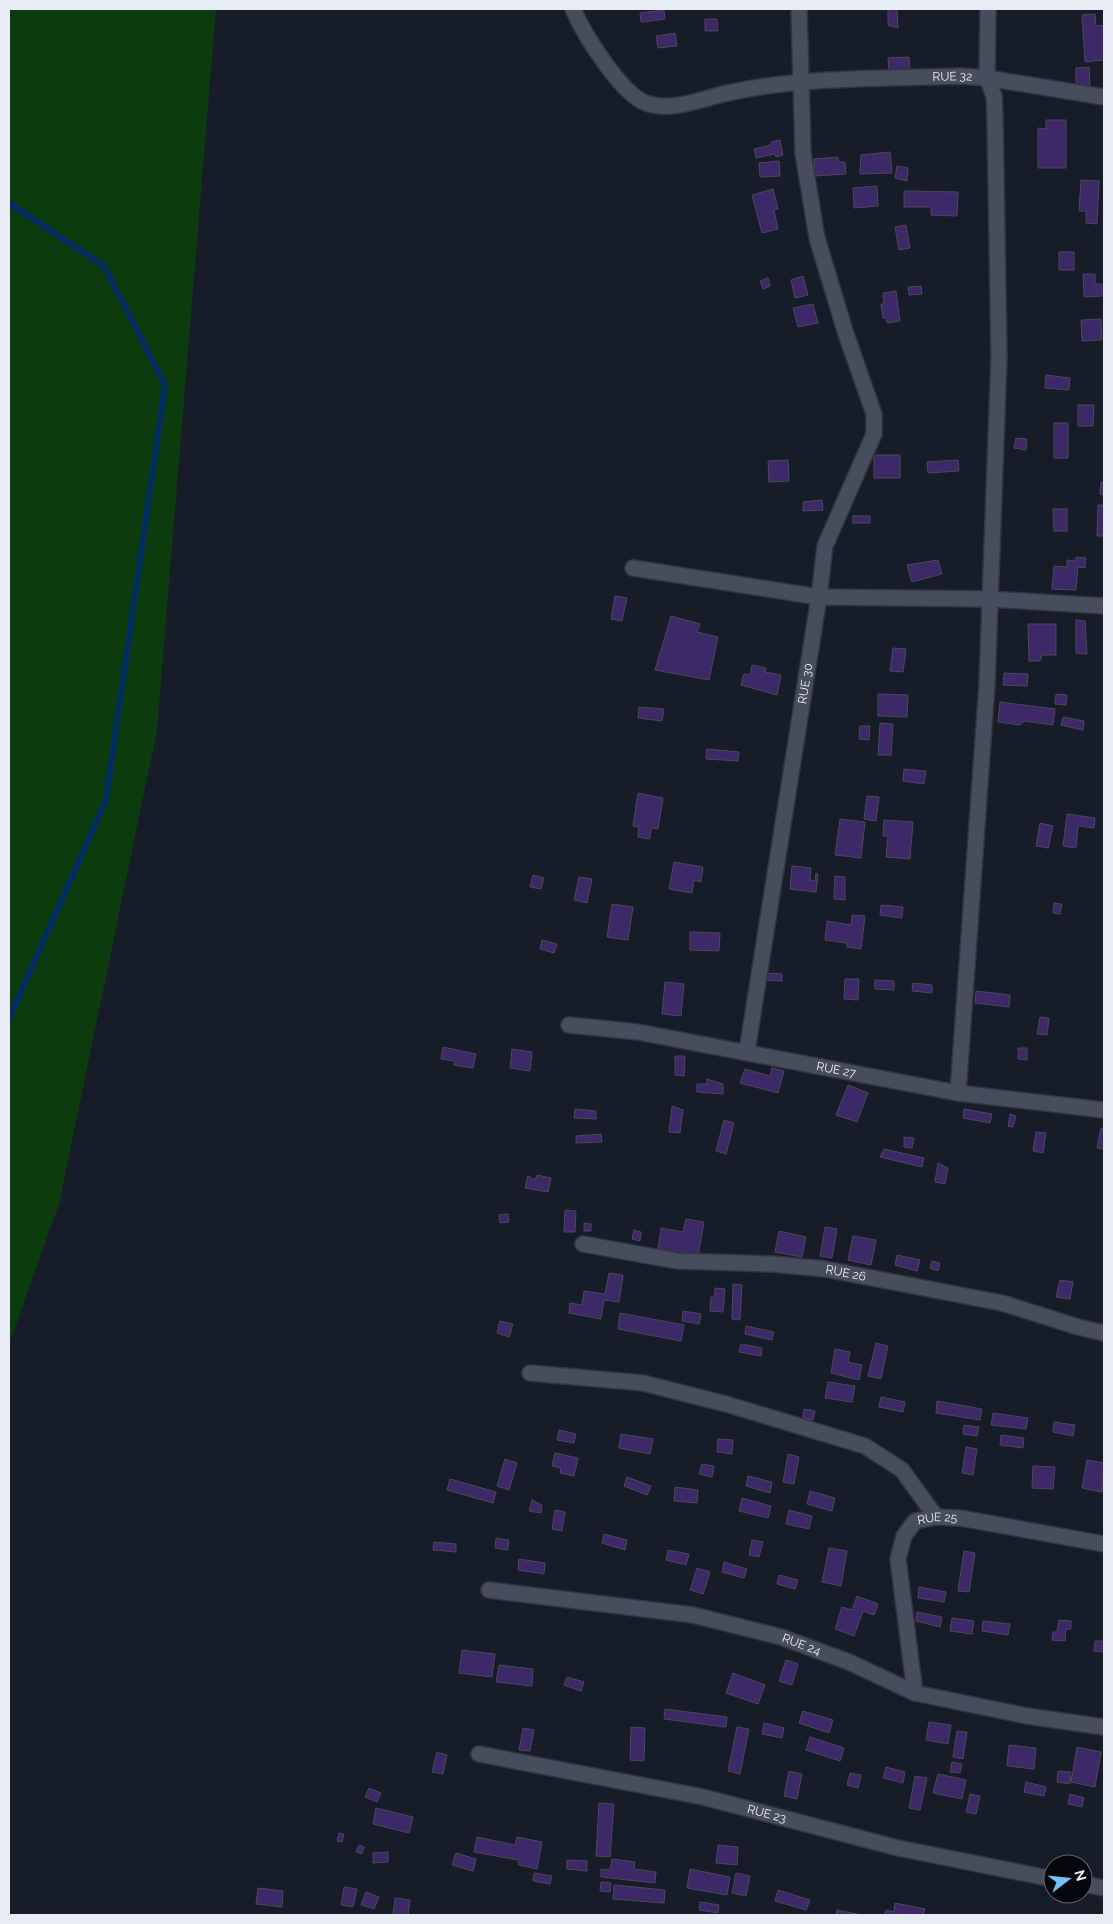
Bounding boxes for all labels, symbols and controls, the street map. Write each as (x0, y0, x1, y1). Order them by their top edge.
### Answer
street label: RUE 32 (932, 69, 973, 84)
street label: RUE 30 (795, 662, 815, 705)
street label: RUE 27 (815, 1059, 858, 1080)
street label: RUE 26 (824, 1262, 867, 1284)
street label: RUE 25 (916, 1510, 958, 1527)
street label: RUE 24 (780, 1631, 823, 1658)
street label: RUE 23 (746, 1802, 788, 1826)
north arrow (1043, 1854, 1093, 1904)
text: N (1071, 1868, 1090, 1883)

